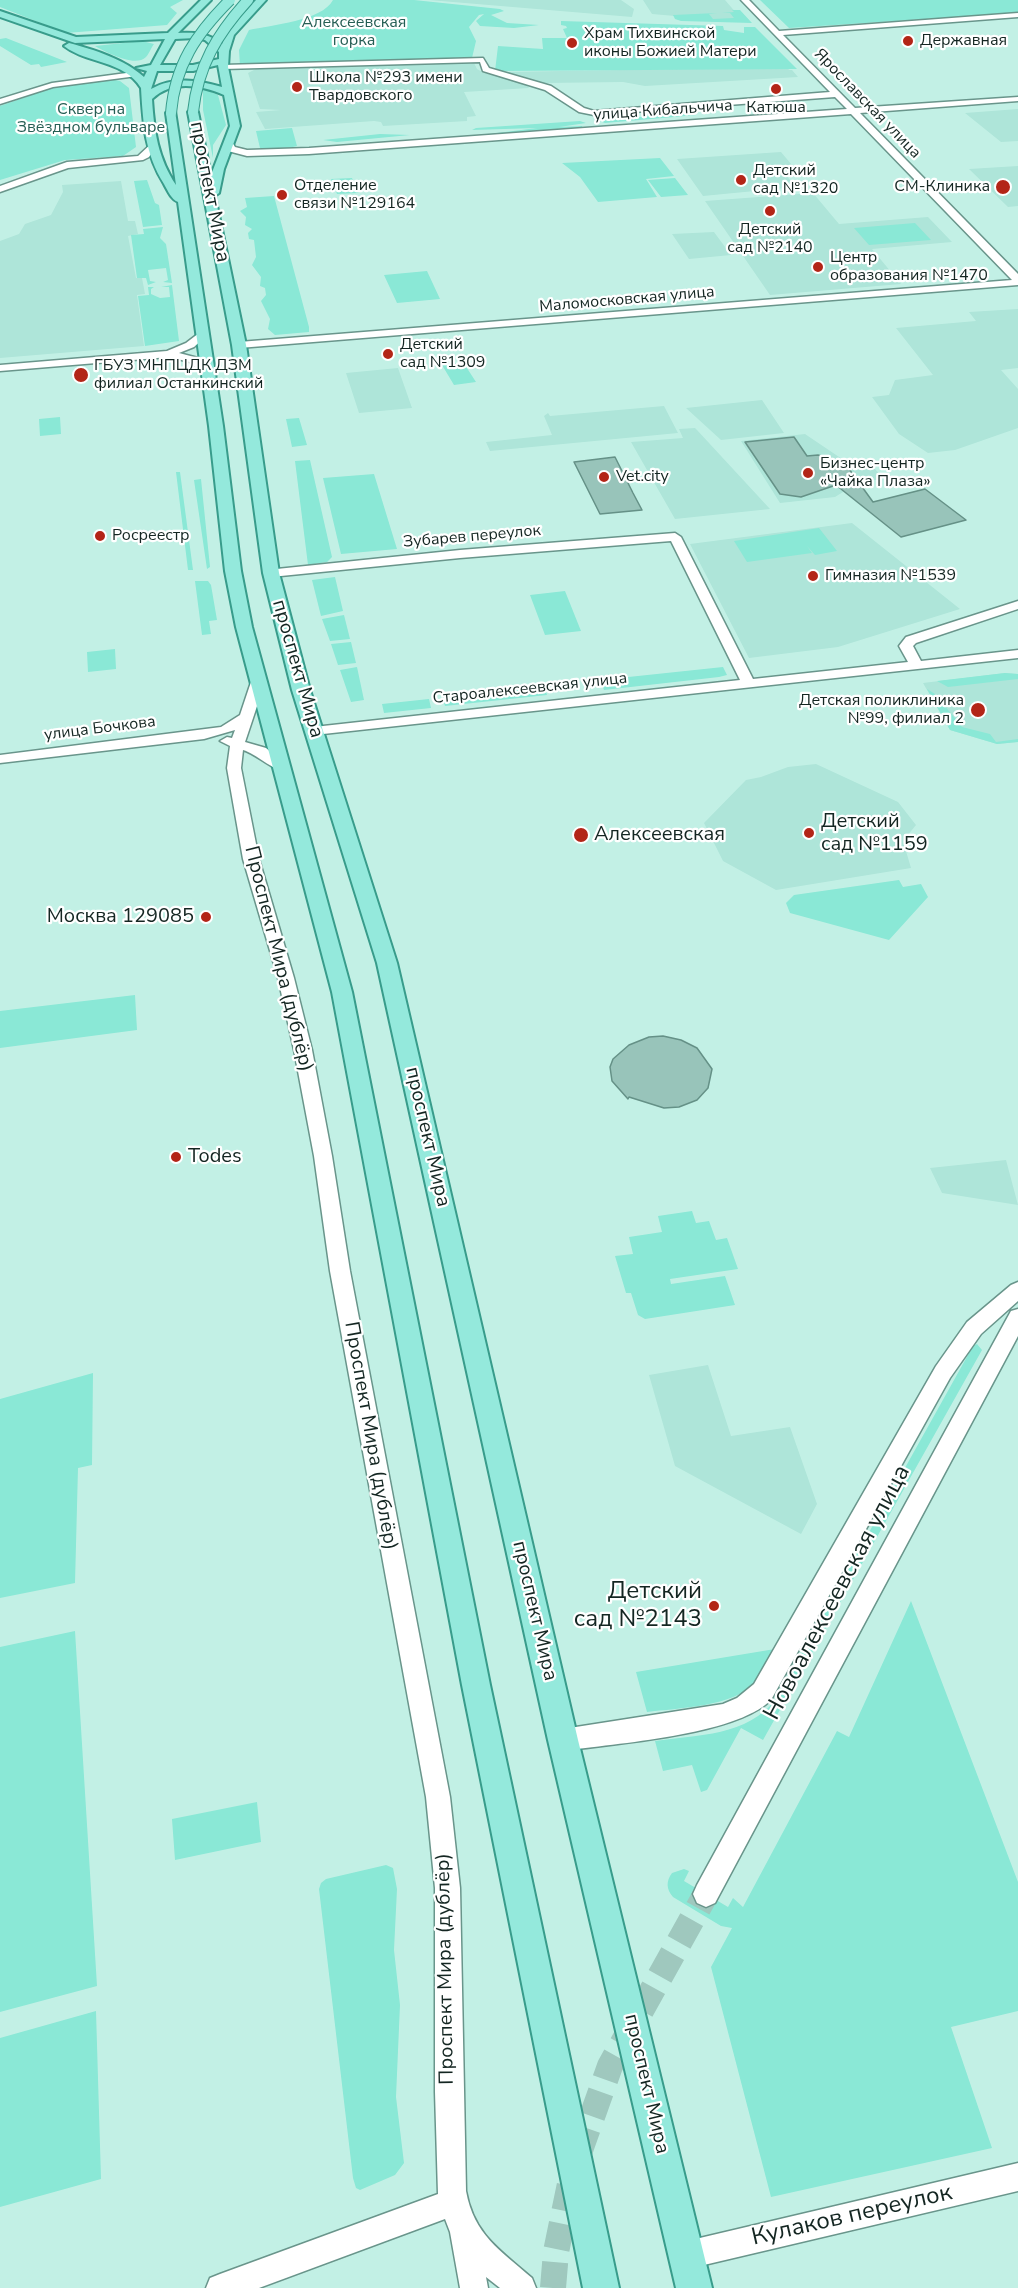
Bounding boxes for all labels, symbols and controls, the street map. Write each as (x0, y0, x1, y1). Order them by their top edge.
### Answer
park label: Алексеевская горка (302, 13, 406, 51)
place label: Храм Тихвинской иконы Божией Матери (584, 24, 757, 62)
place label: Державная (920, 31, 1007, 51)
marker: Державная (901, 34, 915, 48)
marker: Храм Тихвинской иконы Божией Матери (565, 36, 579, 50)
street label: Ярославская улица (810, 45, 924, 163)
place label: Школа №293 имени Твардовского (309, 68, 463, 106)
marker: Школа №293 имени Твардовского (290, 80, 304, 94)
marker: Катюша (769, 82, 783, 96)
street label: улица Кибальчича (593, 97, 733, 125)
place label: Катюша (746, 98, 806, 118)
park label: Сквер на Звёздном бульваре (17, 100, 165, 138)
street label: проспект Мира (184, 120, 234, 264)
place label: Детский сад №1320 (753, 161, 838, 199)
marker: Детский сад №1320 (734, 173, 748, 187)
place label: Отделение связи №129164 (294, 176, 415, 214)
place label: СМ-Клиника (894, 177, 990, 197)
marker: СМ-Клиника (994, 178, 1012, 196)
marker: Отделение связи №129164 (275, 188, 289, 202)
marker: Детский сад №2140 (763, 204, 777, 218)
place label: Детский сад №2140 (727, 220, 813, 258)
place label: Центр образования №1470 (830, 248, 988, 286)
marker: Центр образования №1470 (811, 260, 825, 274)
street label: Маломосковская улица (539, 283, 715, 317)
place label: Детский сад №1309 (400, 335, 485, 373)
marker: Детский сад №1309 (381, 347, 395, 361)
place label: ГБУЗ МНПЦДК ДЗМ филиал Останкинский (94, 356, 263, 394)
marker: ГБУЗ МНПЦДК ДЗМ филиал Останкинский (72, 366, 90, 384)
place label: Бизнес-центр «Чайка Плаза» (820, 454, 931, 492)
marker: Бизнес-центр «Чайка Плаза» (801, 466, 815, 480)
place label: Vet.city (616, 467, 669, 487)
marker: Vet.city (597, 470, 611, 484)
street label: Зубарев переулок (402, 521, 542, 553)
place label: Росреестр (112, 526, 189, 546)
marker: Росреестр (93, 529, 107, 543)
place label: Гимназия №1539 (825, 566, 956, 586)
marker: Гимназия №1539 (806, 569, 820, 583)
street label: проспект Мира (266, 597, 328, 741)
street label: Староалексеевская улица (432, 669, 628, 709)
place label: Детская поликлиника №99, филиал 2 (799, 691, 964, 729)
marker: Детская поликлиника №99, филиал 2 (969, 701, 987, 719)
street label: улица Бочкова (43, 713, 157, 745)
place label: Детский сад №1159 (821, 810, 928, 857)
place label: Алексеевская (594, 823, 725, 847)
marker: Алексеевская (572, 826, 590, 844)
marker: Детский сад №1159 (802, 826, 816, 840)
street label: Проспект Мира (дублёр) (238, 844, 318, 1074)
place label: Москва 129085 (47, 905, 194, 929)
marker: Москва 129085 (199, 910, 213, 924)
street label: проспект Мира (399, 1065, 455, 1209)
place label: Todes (188, 1145, 242, 1169)
marker: Todes (169, 1150, 183, 1164)
street label: Проспект Мира (дублёр) (338, 1320, 402, 1552)
street label: Новоалексеевская улица (759, 1461, 917, 1725)
street label: проспект Мира (506, 1539, 562, 1683)
place label: Детский сад №2143 (574, 1578, 702, 1634)
marker: Детский сад №2143 (707, 1599, 721, 1613)
street label: Проспект Мира (дублёр) (432, 1853, 460, 2085)
street label: проспект Мира (618, 2012, 674, 2156)
street label: Кулаков переулок (749, 2179, 955, 2253)

